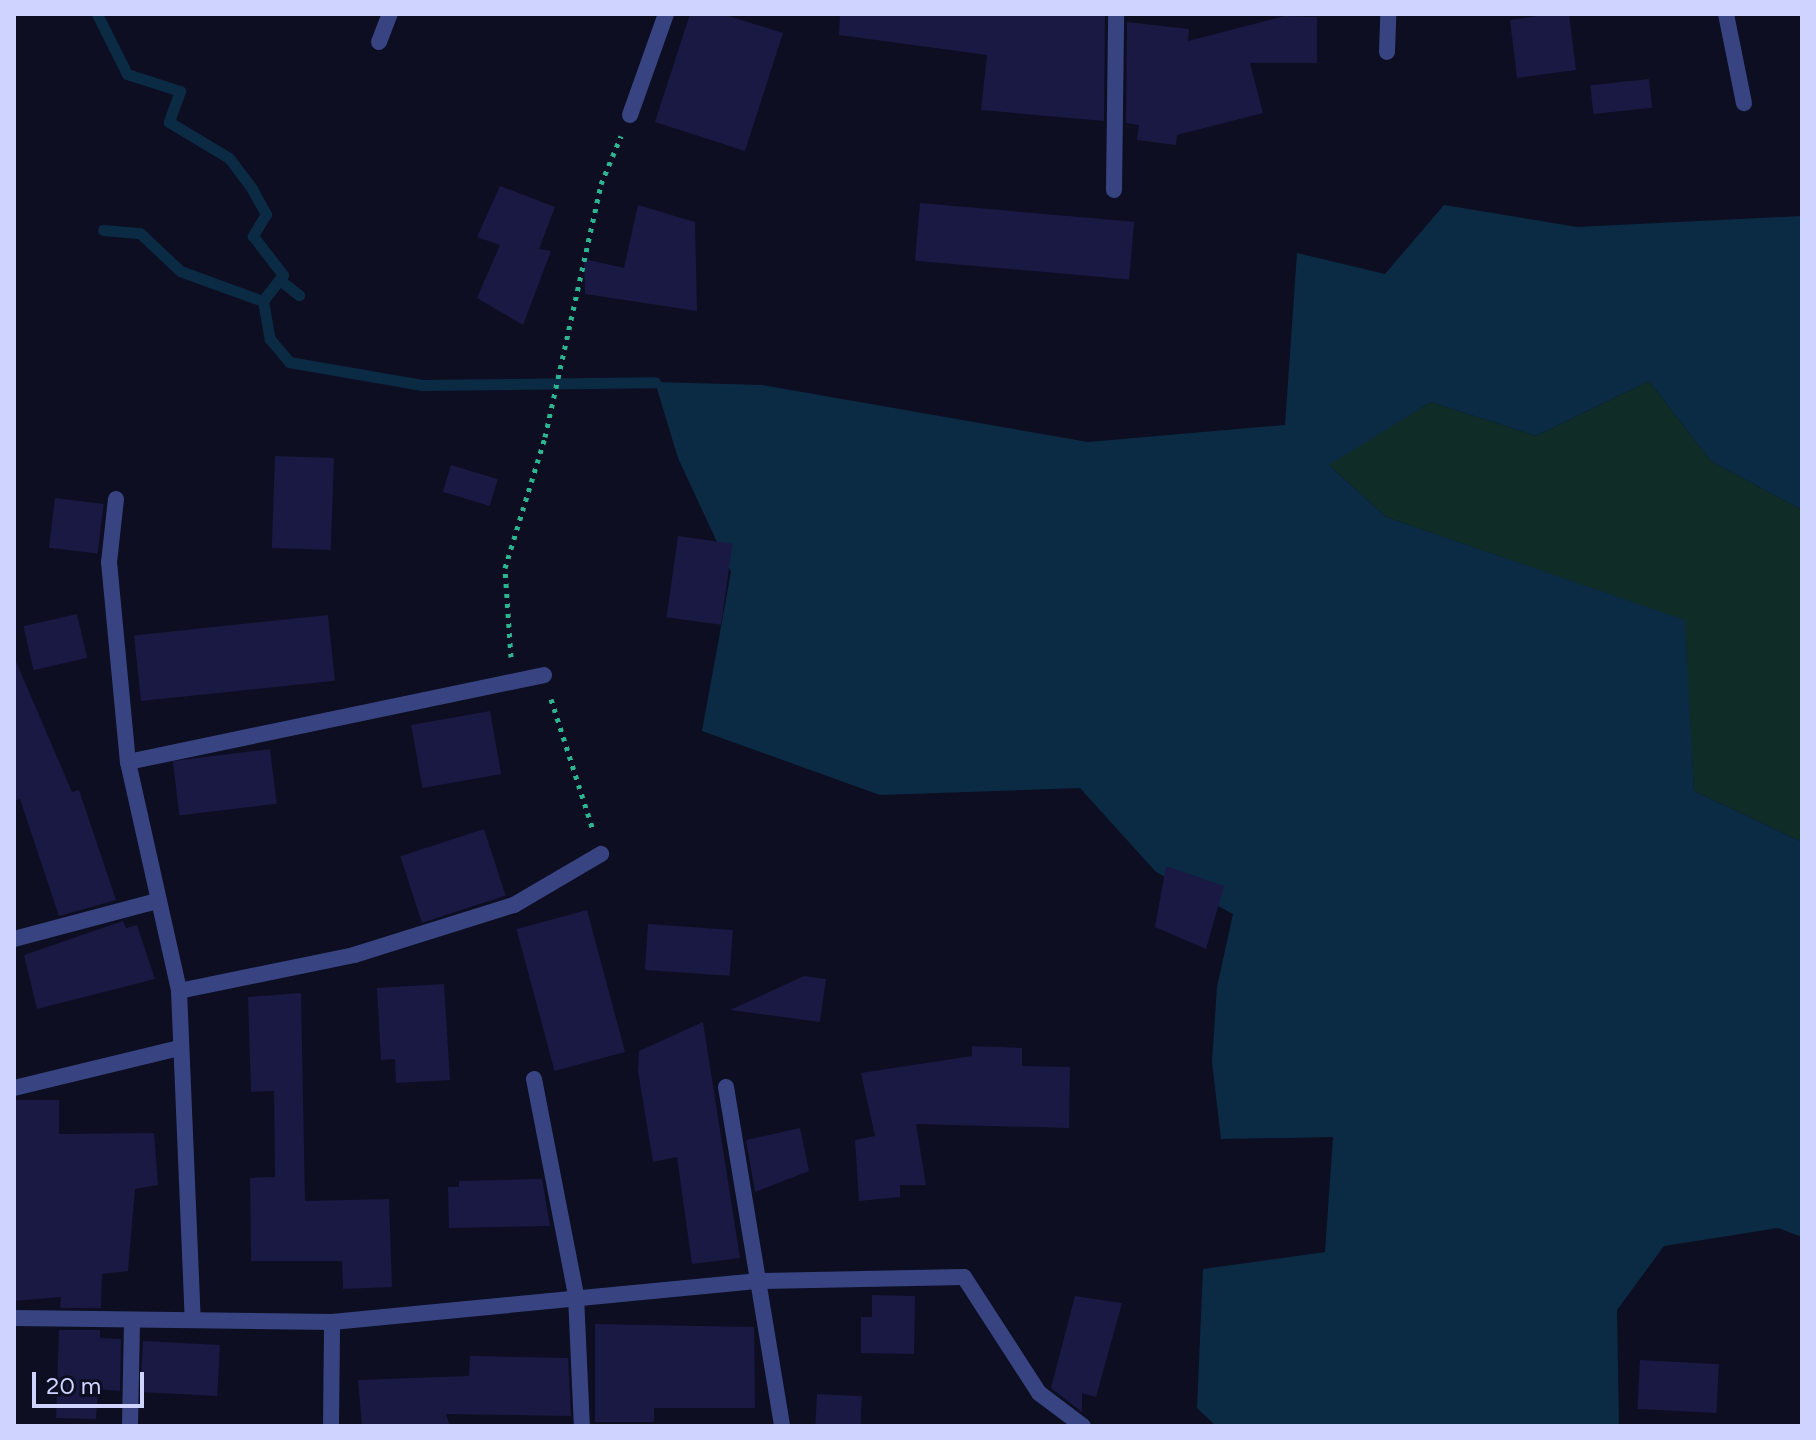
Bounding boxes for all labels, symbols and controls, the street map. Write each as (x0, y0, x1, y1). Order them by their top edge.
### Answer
scale bar (36, 1356, 148, 1406)
text: 20 m (46, 1371, 101, 1400)

